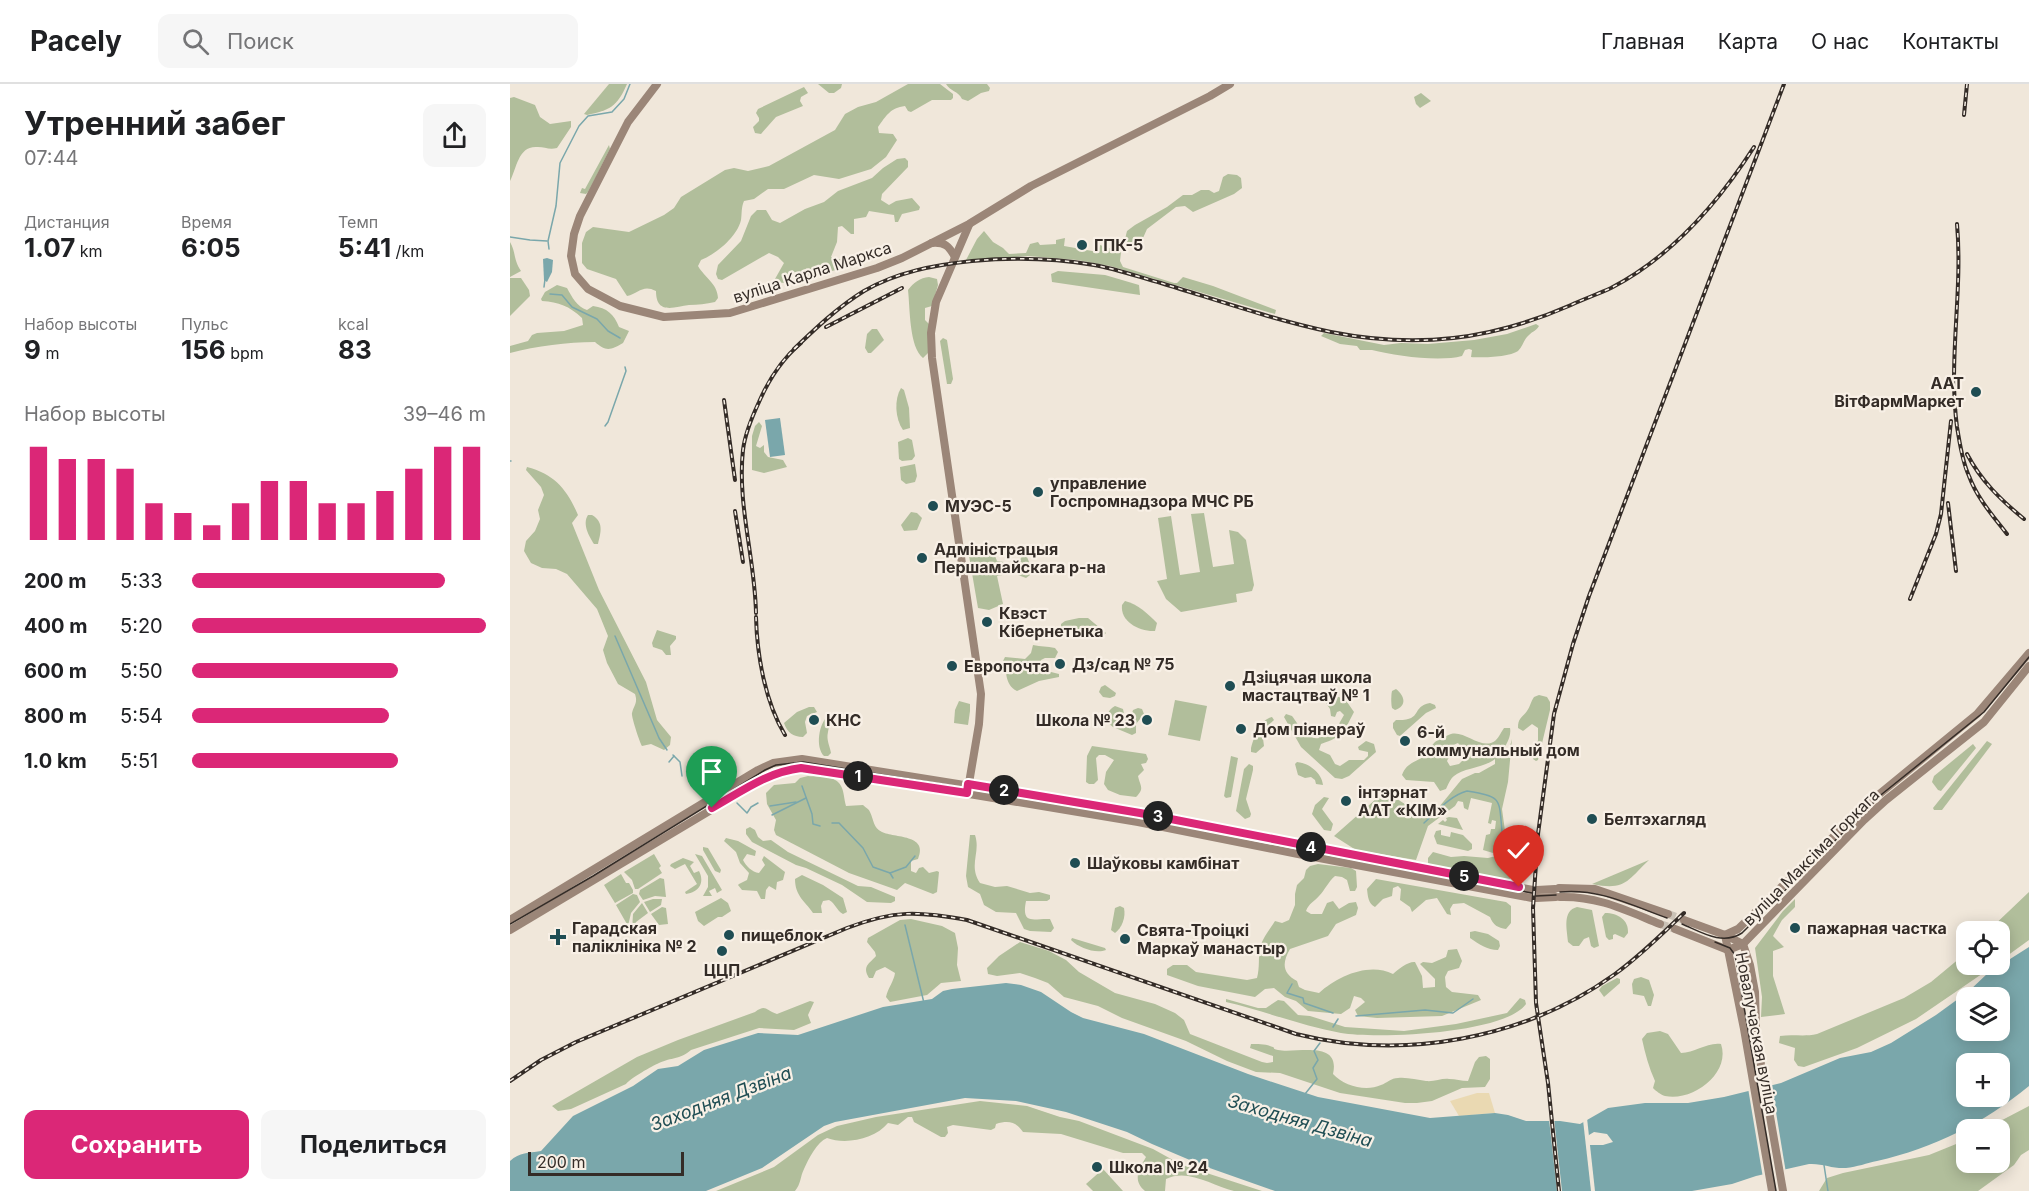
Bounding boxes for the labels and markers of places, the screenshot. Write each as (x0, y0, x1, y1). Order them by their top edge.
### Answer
place label: ГПК-5 (1094, 235, 1143, 255)
marker: ГПК-5 (1075, 238, 1089, 252)
place label: ААТ ВітФармМаркет (1834, 373, 1964, 411)
marker: ААТ ВітФармМаркет (1969, 385, 1983, 399)
place label: управление Госпромнадзора МЧС РБ (1050, 473, 1254, 511)
marker: управление Госпромнадзора МЧС РБ (1031, 485, 1045, 499)
place label: МУЭС-5 (945, 496, 1012, 516)
marker: МУЭС-5 (926, 499, 940, 513)
place label: Адміністрацыя Першамайскага р-на (934, 539, 1106, 577)
marker: Адміністрацыя Першамайскага р-на (915, 551, 929, 565)
place label: Квэст Кібернетыка (999, 603, 1104, 641)
marker: Квэст Кібернетыка (980, 615, 994, 629)
place label: Дз/сад № 75 (1072, 654, 1175, 674)
place label: Европочта (964, 656, 1049, 676)
marker: Дз/сад № 75 (1053, 657, 1067, 671)
marker: Европочта (945, 659, 959, 673)
place label: Дзіцячая школа мастацтваў № 1 (1242, 667, 1372, 705)
marker: Дзіцячая школа мастацтваў № 1 (1223, 679, 1237, 693)
place label: КНС (826, 710, 861, 730)
place label: Школа № 23 (1036, 710, 1135, 730)
marker: КНС (807, 713, 821, 727)
marker: Школа № 23 (1140, 713, 1154, 727)
place label: Дом піянераў (1253, 719, 1366, 739)
marker: Дом піянераў (1234, 722, 1248, 736)
place label: 6-й коммунальный дом (1417, 722, 1580, 760)
marker: 6-й коммунальный дом (1398, 734, 1412, 748)
pin (686, 746, 737, 808)
pin: 1 (843, 761, 873, 791)
pin: 2 (989, 775, 1019, 805)
place label: інтэрнат ААТ «КІМ» (1358, 782, 1447, 820)
marker: інтэрнат ААТ «КІМ» (1339, 794, 1353, 808)
pin: 3 (1143, 801, 1173, 831)
place label: Белтэхагляд (1604, 809, 1706, 829)
marker: Белтэхагляд (1585, 812, 1599, 826)
pin (1493, 825, 1544, 887)
pin: 4 (1296, 832, 1326, 862)
place label: Шаўковы камбінат (1087, 853, 1239, 873)
marker: Шаўковы камбінат (1068, 856, 1082, 870)
pin: 5 (1449, 861, 1479, 891)
place label: Гарадская паліклініка № 2 (572, 918, 697, 956)
place label: пажарная частка (1807, 918, 1947, 938)
place label: Свята-Троіцкі Маркаў манастыр (1137, 920, 1285, 958)
marker: пажарная частка (1788, 921, 1802, 935)
place label: пищеблок (741, 925, 824, 945)
marker: Гарадская паліклініка № 2 (549, 928, 567, 946)
marker: пищеблок (722, 928, 736, 942)
marker: Свята-Троіцкі Маркаў манастыр (1118, 932, 1132, 946)
marker: ЦЦП (715, 944, 729, 958)
place label: ЦЦП (704, 960, 740, 980)
place label: Школа № 24 (1109, 1157, 1209, 1177)
marker: Школа № 24 (1090, 1160, 1104, 1174)

